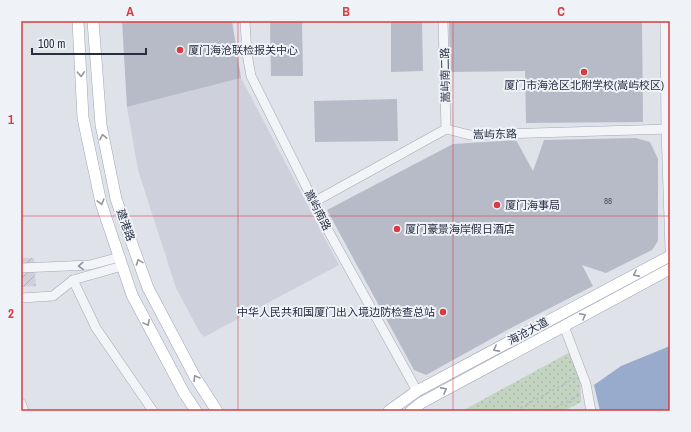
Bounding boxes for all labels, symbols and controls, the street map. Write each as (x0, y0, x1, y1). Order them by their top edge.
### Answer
text: A (126, 3, 134, 20)
text: B (342, 3, 350, 20)
text: C (557, 3, 565, 20)
scale bar (32, 30, 146, 56)
text: 100 m (38, 36, 65, 52)
place label: 厦门海沧联检报关中心 (188, 43, 298, 57)
marker: 厦门海沧联检报关中心 (175, 45, 185, 55)
street label: 嵩屿南二路 (438, 47, 452, 103)
marker: 厦门市海沧区北附学校(嵩屿校区) (579, 67, 589, 77)
one-way arrow (77, 71, 85, 77)
place label: 厦门市海沧区北附学校(嵩屿校区) (504, 78, 664, 92)
text: 1 (8, 111, 14, 128)
street label: 嵩屿东路 (473, 127, 517, 141)
one-way arrow (100, 134, 108, 140)
street label: 嵩屿南路 (302, 187, 334, 233)
house number: 88 (604, 195, 612, 207)
one-way arrow (96, 198, 105, 205)
place label: 厦门海事局 (505, 198, 560, 212)
marker: 厦门海事局 (492, 200, 502, 210)
street label: 建港路 (114, 207, 138, 243)
place label: 厦门豪景海岸假日酒店 (405, 222, 515, 236)
marker: 厦门豪景海岸假日酒店 (392, 224, 402, 234)
one-way arrow (135, 258, 143, 265)
one-way arrow (78, 261, 85, 270)
one-way arrow (632, 269, 640, 277)
text: 2 (8, 305, 14, 322)
place label: 中华人民共和国厦门出入境边防检查总站 (237, 305, 435, 319)
marker: 中华人民共和国厦门出入境边防检查总站 (438, 307, 448, 317)
one-way arrow (579, 313, 587, 320)
street label: 海沧大道 (505, 314, 551, 348)
one-way arrow (143, 319, 150, 326)
one-way arrow (493, 344, 500, 351)
one-way arrow (193, 375, 200, 382)
one-way arrow (440, 388, 447, 395)

